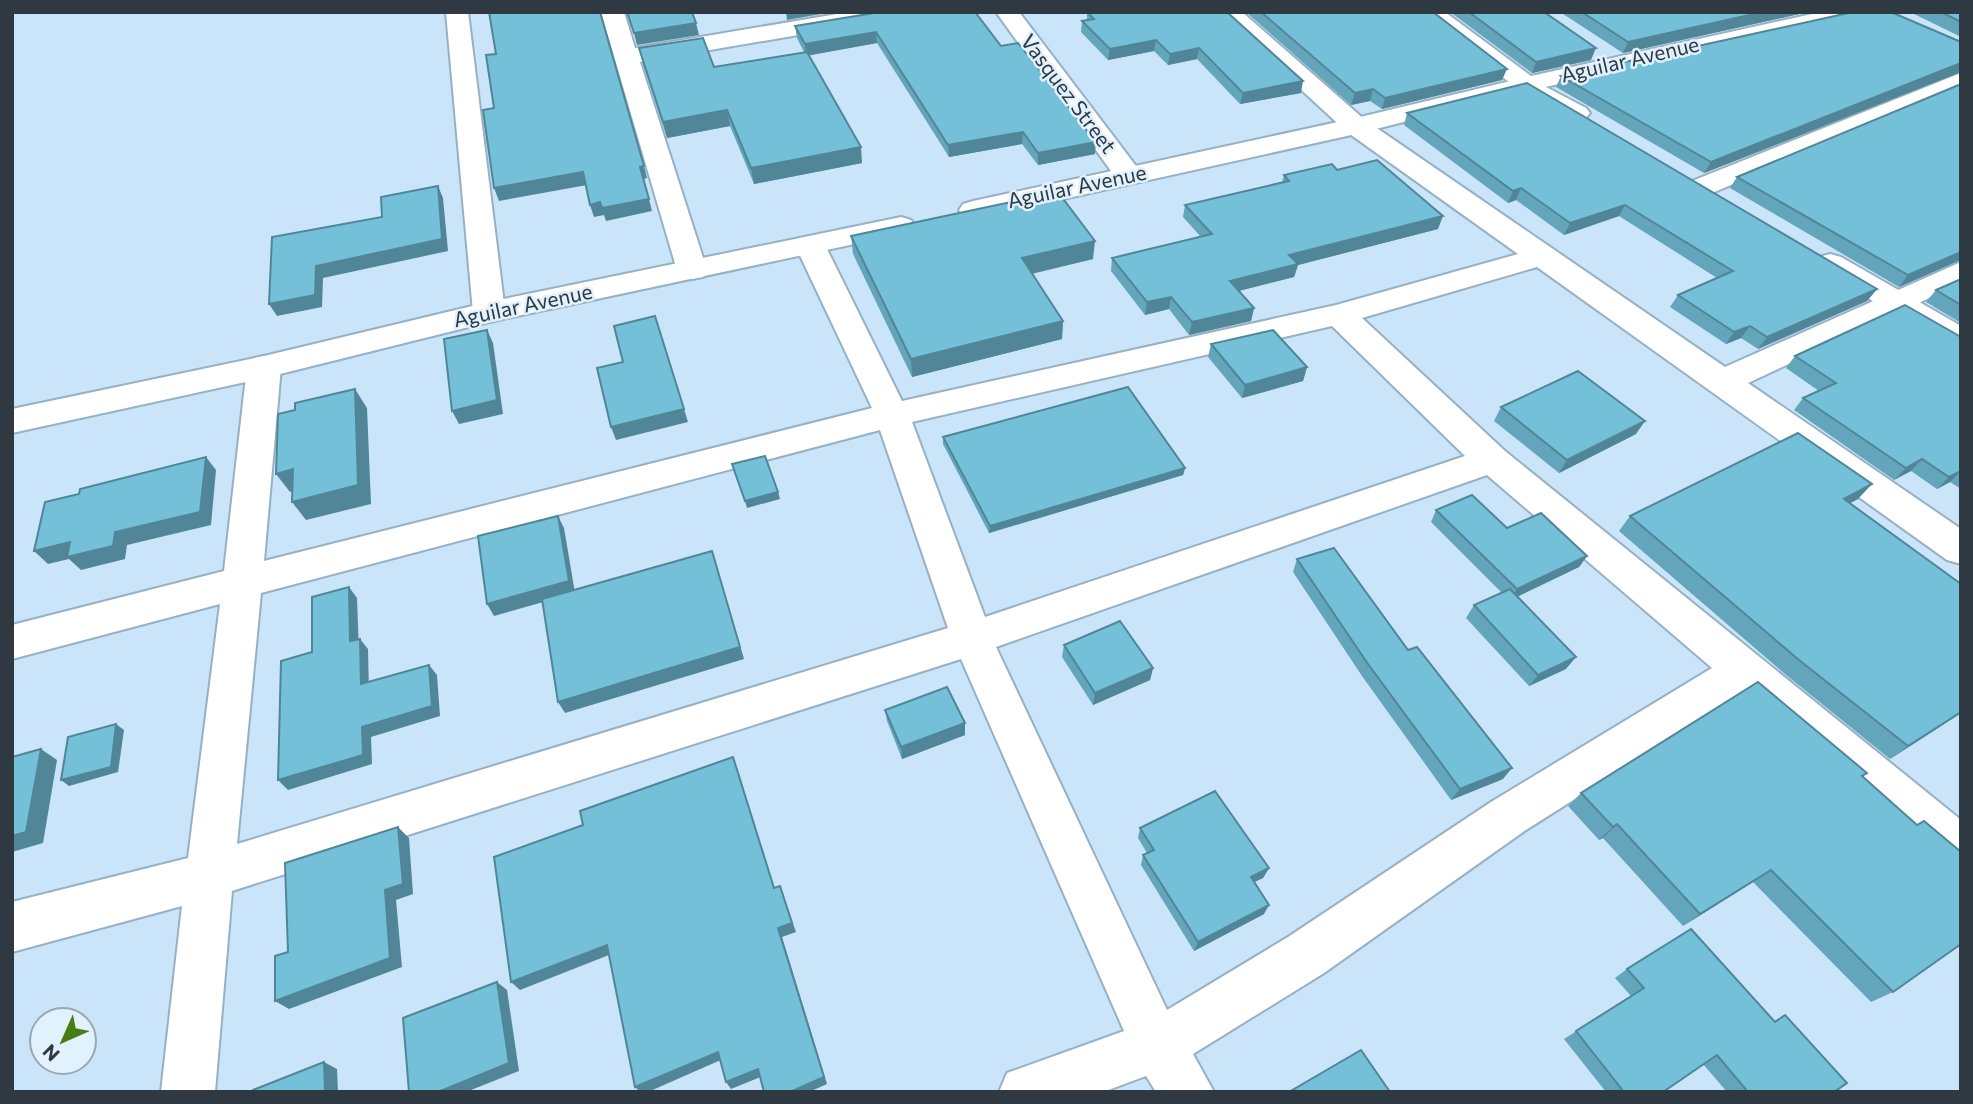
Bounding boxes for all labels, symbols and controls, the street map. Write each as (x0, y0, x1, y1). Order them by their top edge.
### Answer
street label: Vasquez Street (1016, 29, 1122, 158)
street label: Aguilar Avenue (1558, 30, 1701, 87)
street label: Aguilar Avenue (1005, 159, 1148, 212)
street label: Aguilar Avenue (451, 278, 594, 331)
north arrow (28, 1006, 98, 1076)
text: N (37, 1040, 64, 1067)

